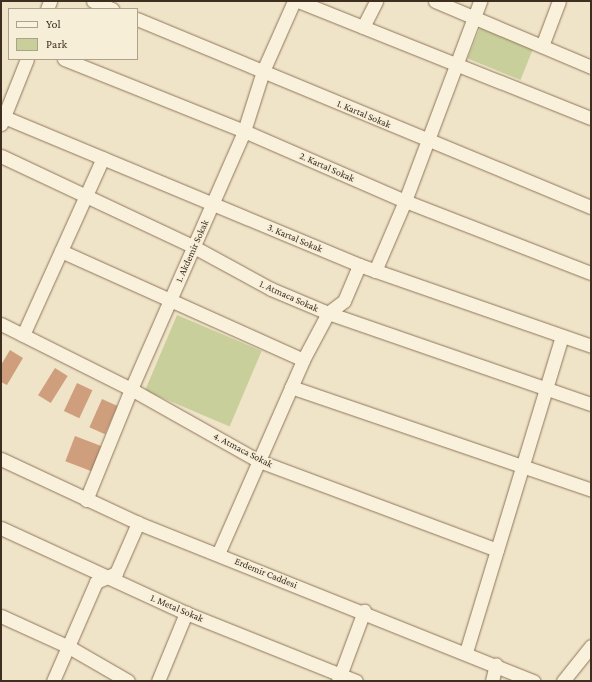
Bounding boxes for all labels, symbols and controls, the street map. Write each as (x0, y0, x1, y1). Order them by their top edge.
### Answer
legend (8, 8, 138, 60)
text: Yol (46, 17, 61, 31)
text: Park (46, 37, 67, 51)
street label: 1. Kartal Sokak (335, 97, 393, 131)
street label: 2. Kartal Sokak (298, 150, 356, 184)
street label: 1. Akdemir Sokak (173, 218, 211, 284)
street label: 3. Kartal Sokak (266, 221, 324, 255)
street label: 1. Atmaca Sokak (258, 278, 320, 314)
street label: 4. Atmaca Sokak (211, 430, 275, 470)
street label: Erdemir Caddesi (233, 555, 299, 591)
street label: 1. Metal Sokak (149, 591, 205, 625)

